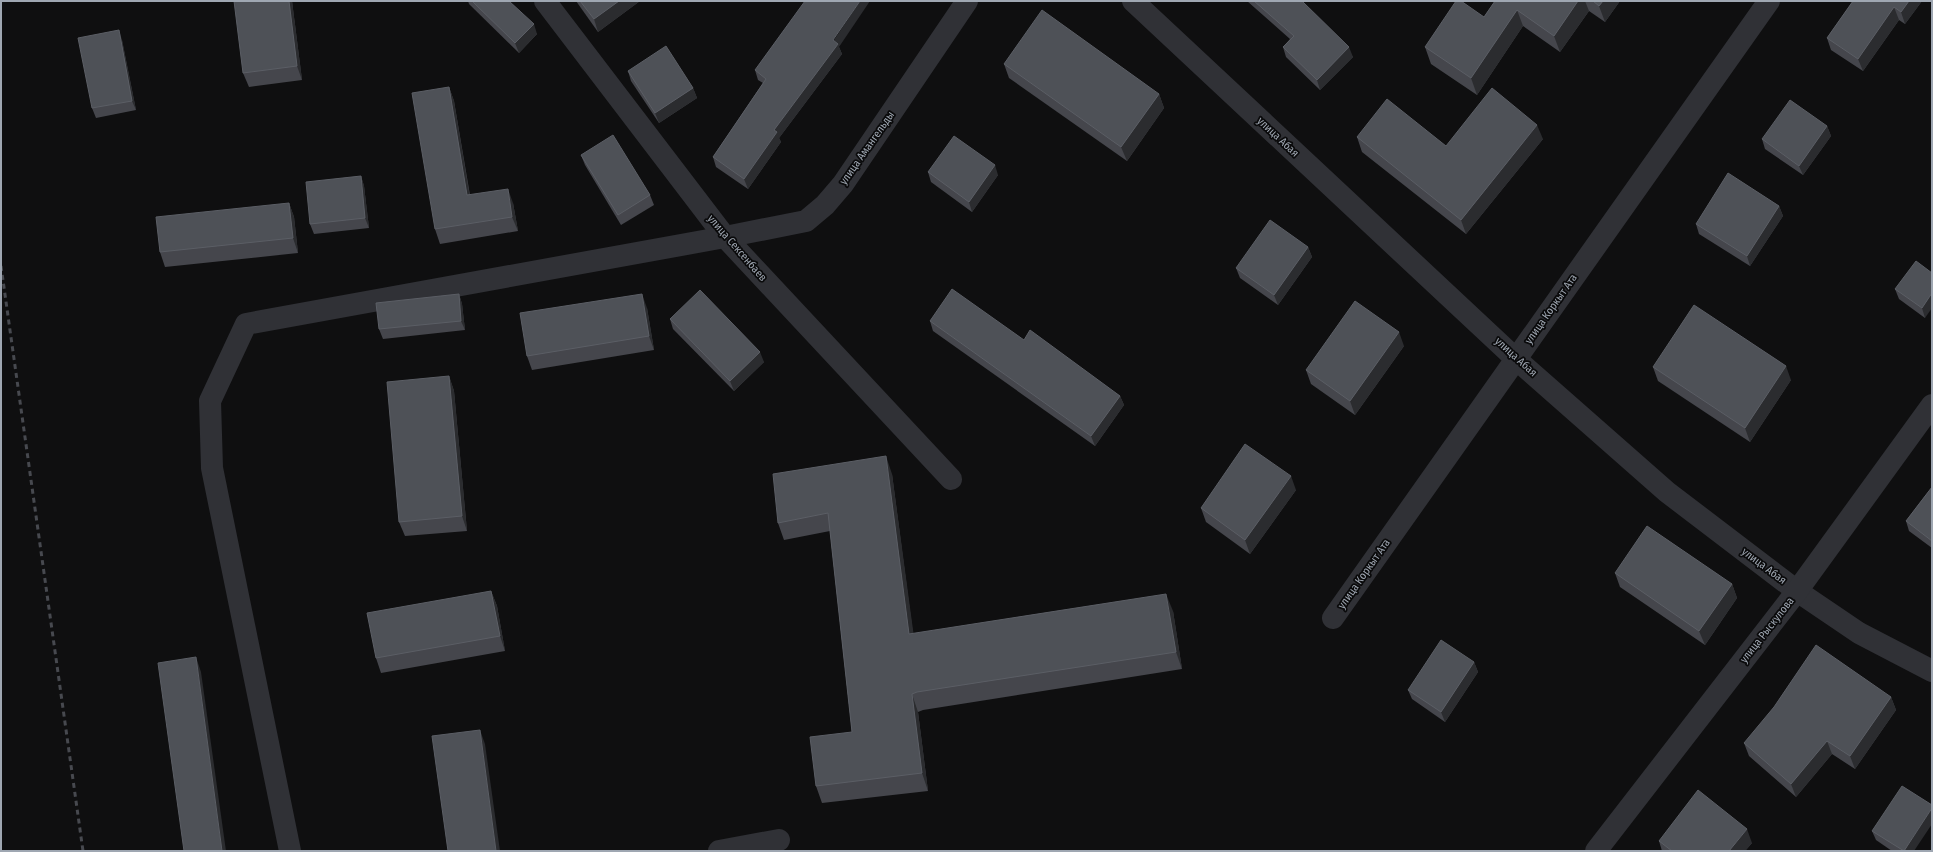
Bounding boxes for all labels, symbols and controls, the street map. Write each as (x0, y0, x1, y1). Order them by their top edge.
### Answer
street label: улица Амангельды (837, 109, 897, 187)
street label: улица Абая (1254, 114, 1302, 160)
street label: улица Сексенбаев (705, 212, 769, 284)
street label: улица Коркыт Ата (1522, 272, 1580, 346)
street label: улица Абая (1492, 335, 1540, 379)
street label: улица Коркыт Ата (1335, 537, 1393, 611)
street label: улица Абая (1739, 545, 1789, 587)
street label: улица Рыскулова (1737, 595, 1797, 665)

